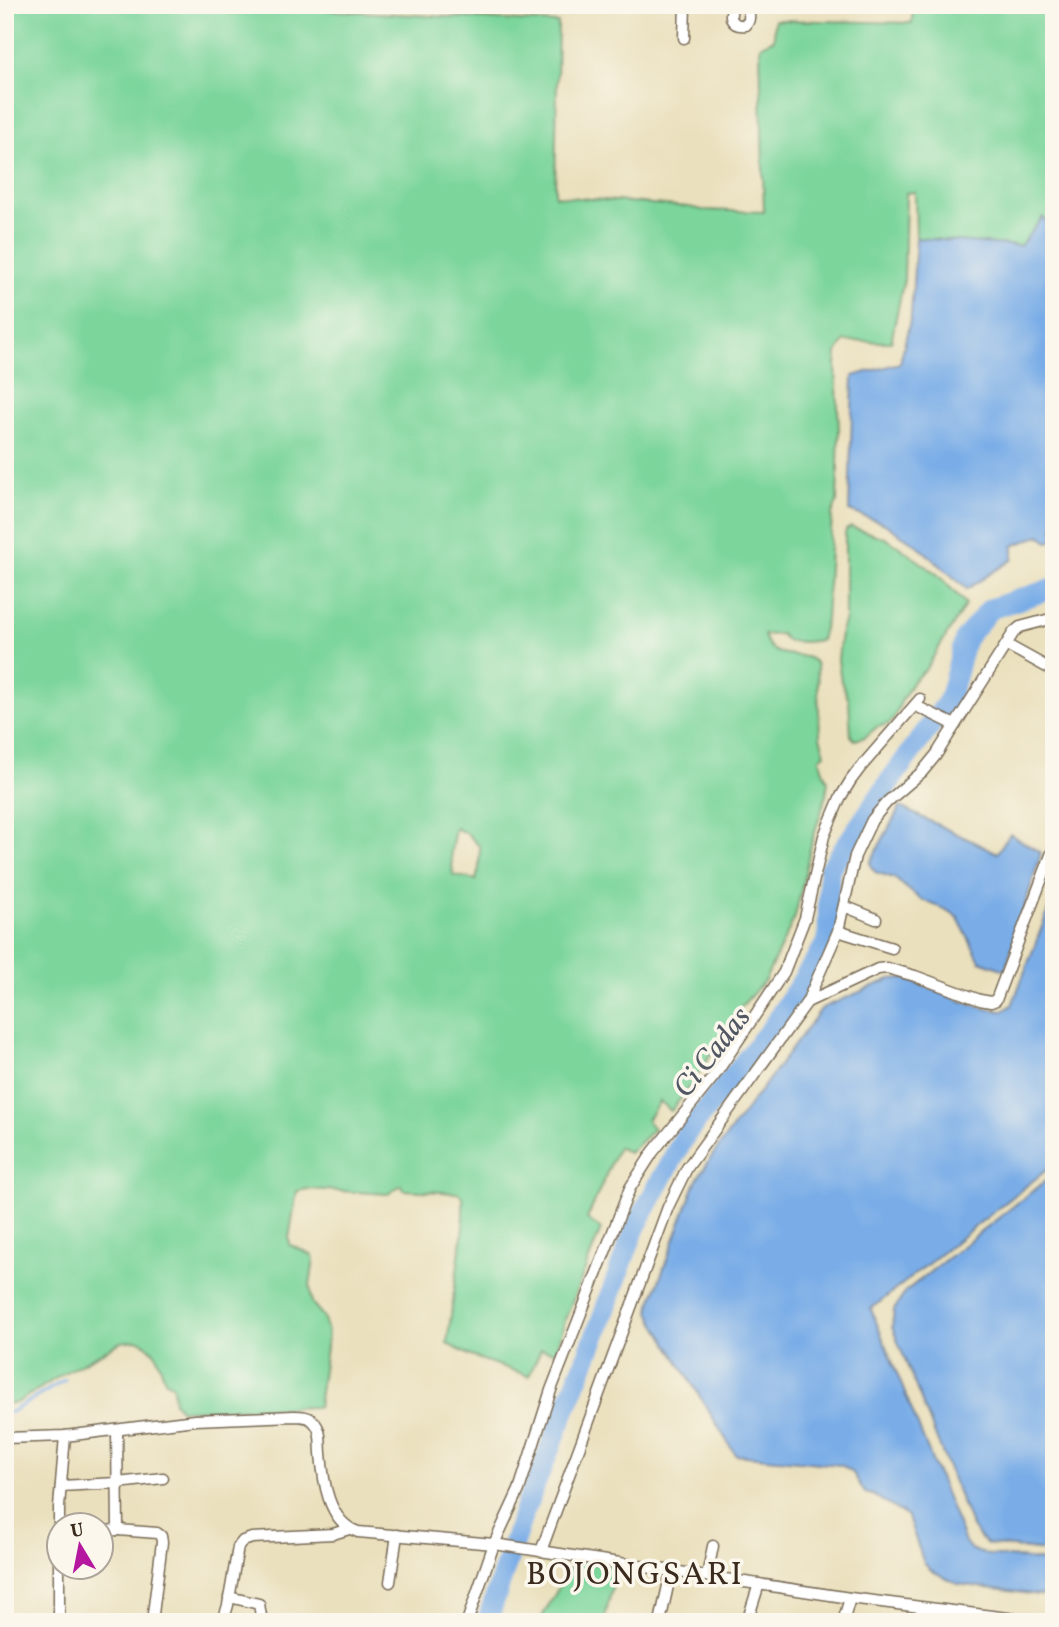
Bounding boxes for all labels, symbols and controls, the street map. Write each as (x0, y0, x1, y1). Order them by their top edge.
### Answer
water label: Ci Cadas (664, 999, 762, 1107)
north arrow (46, 1512, 116, 1582)
text: U (69, 1517, 86, 1545)
district label: BOJONGSARI (526, 1554, 744, 1598)

